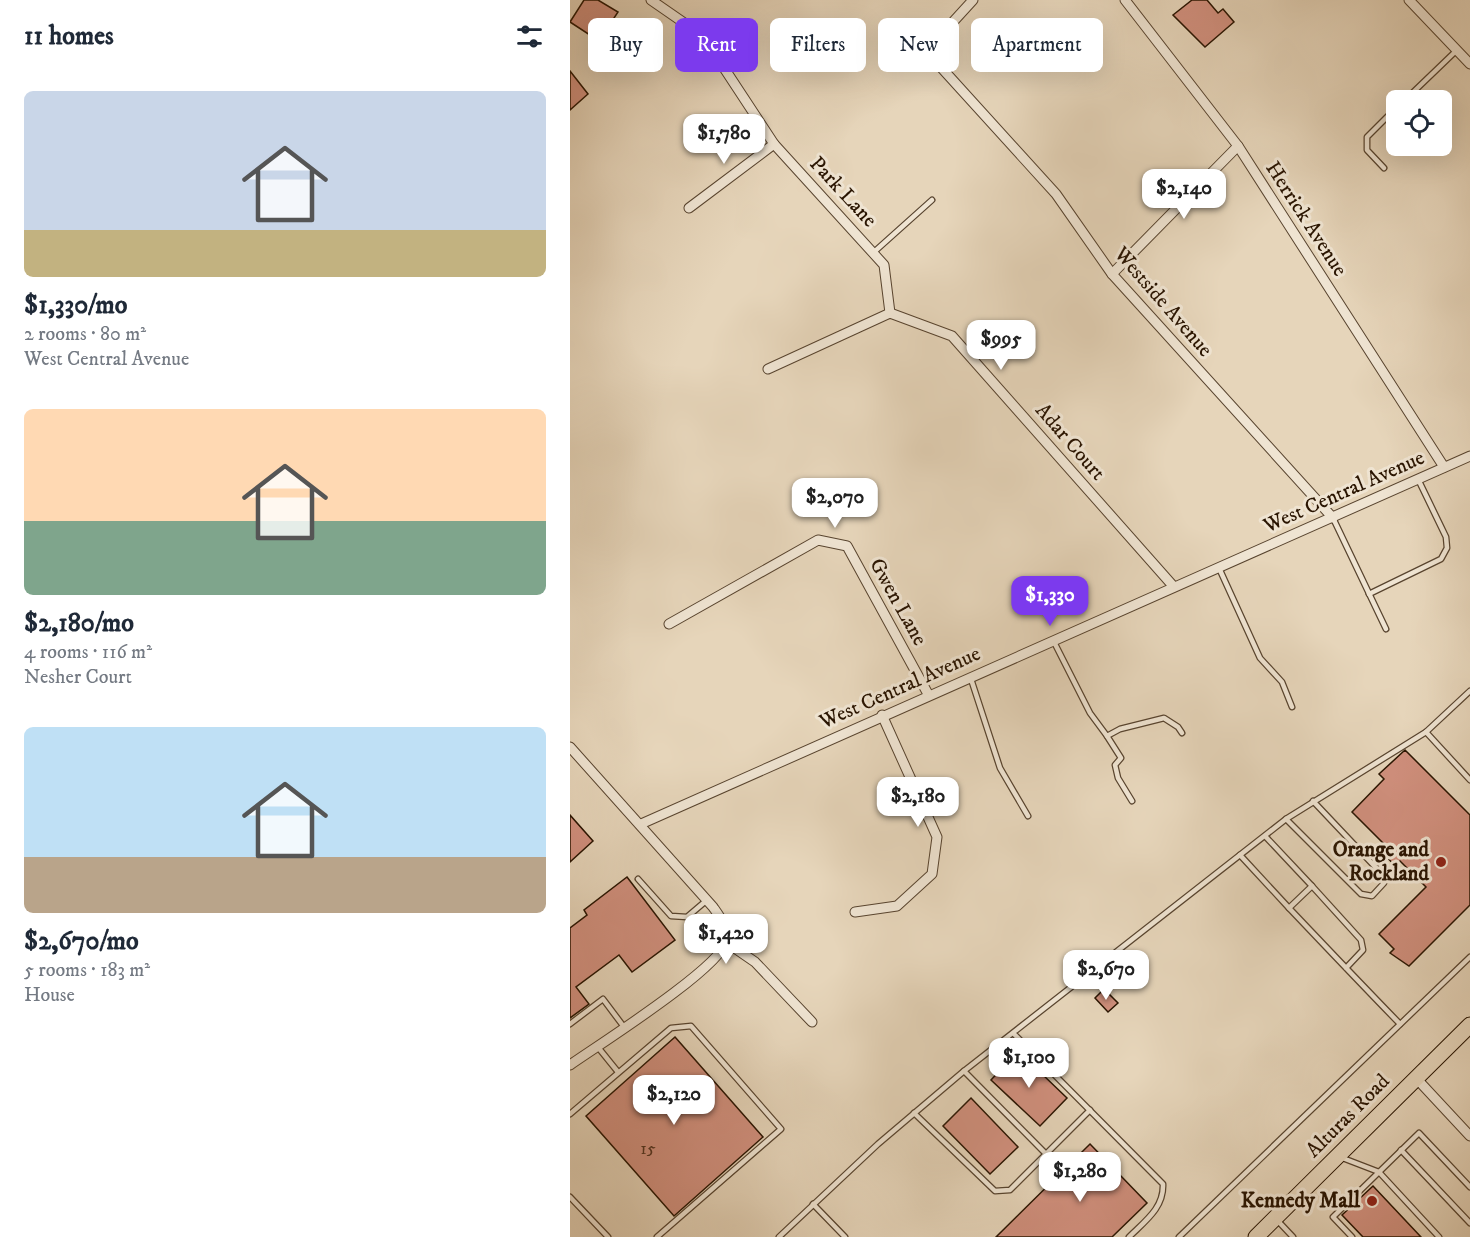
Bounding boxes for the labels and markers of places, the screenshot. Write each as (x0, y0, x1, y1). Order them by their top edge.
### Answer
pin: $1,780 (675, 114, 773, 165)
pin: $2,140 (1135, 169, 1233, 220)
pin: $995 (965, 320, 1037, 371)
pin: $2,070 (786, 478, 884, 529)
pin: $1,330 (1001, 576, 1099, 627)
pin: $2,180 (869, 777, 967, 828)
place label: Orange and Rockland (1333, 837, 1430, 887)
marker: Orange and Rockland (1434, 855, 1448, 869)
pin: $1,420 (677, 914, 775, 965)
pin: $2,670 (1057, 950, 1155, 1001)
pin: $1,100 (980, 1038, 1078, 1089)
pin: $2,120 (625, 1075, 723, 1126)
pin: $1,280 (1031, 1152, 1129, 1203)
place label: Kennedy Mall (1241, 1188, 1361, 1214)
marker: Kennedy Mall (1365, 1194, 1379, 1208)

